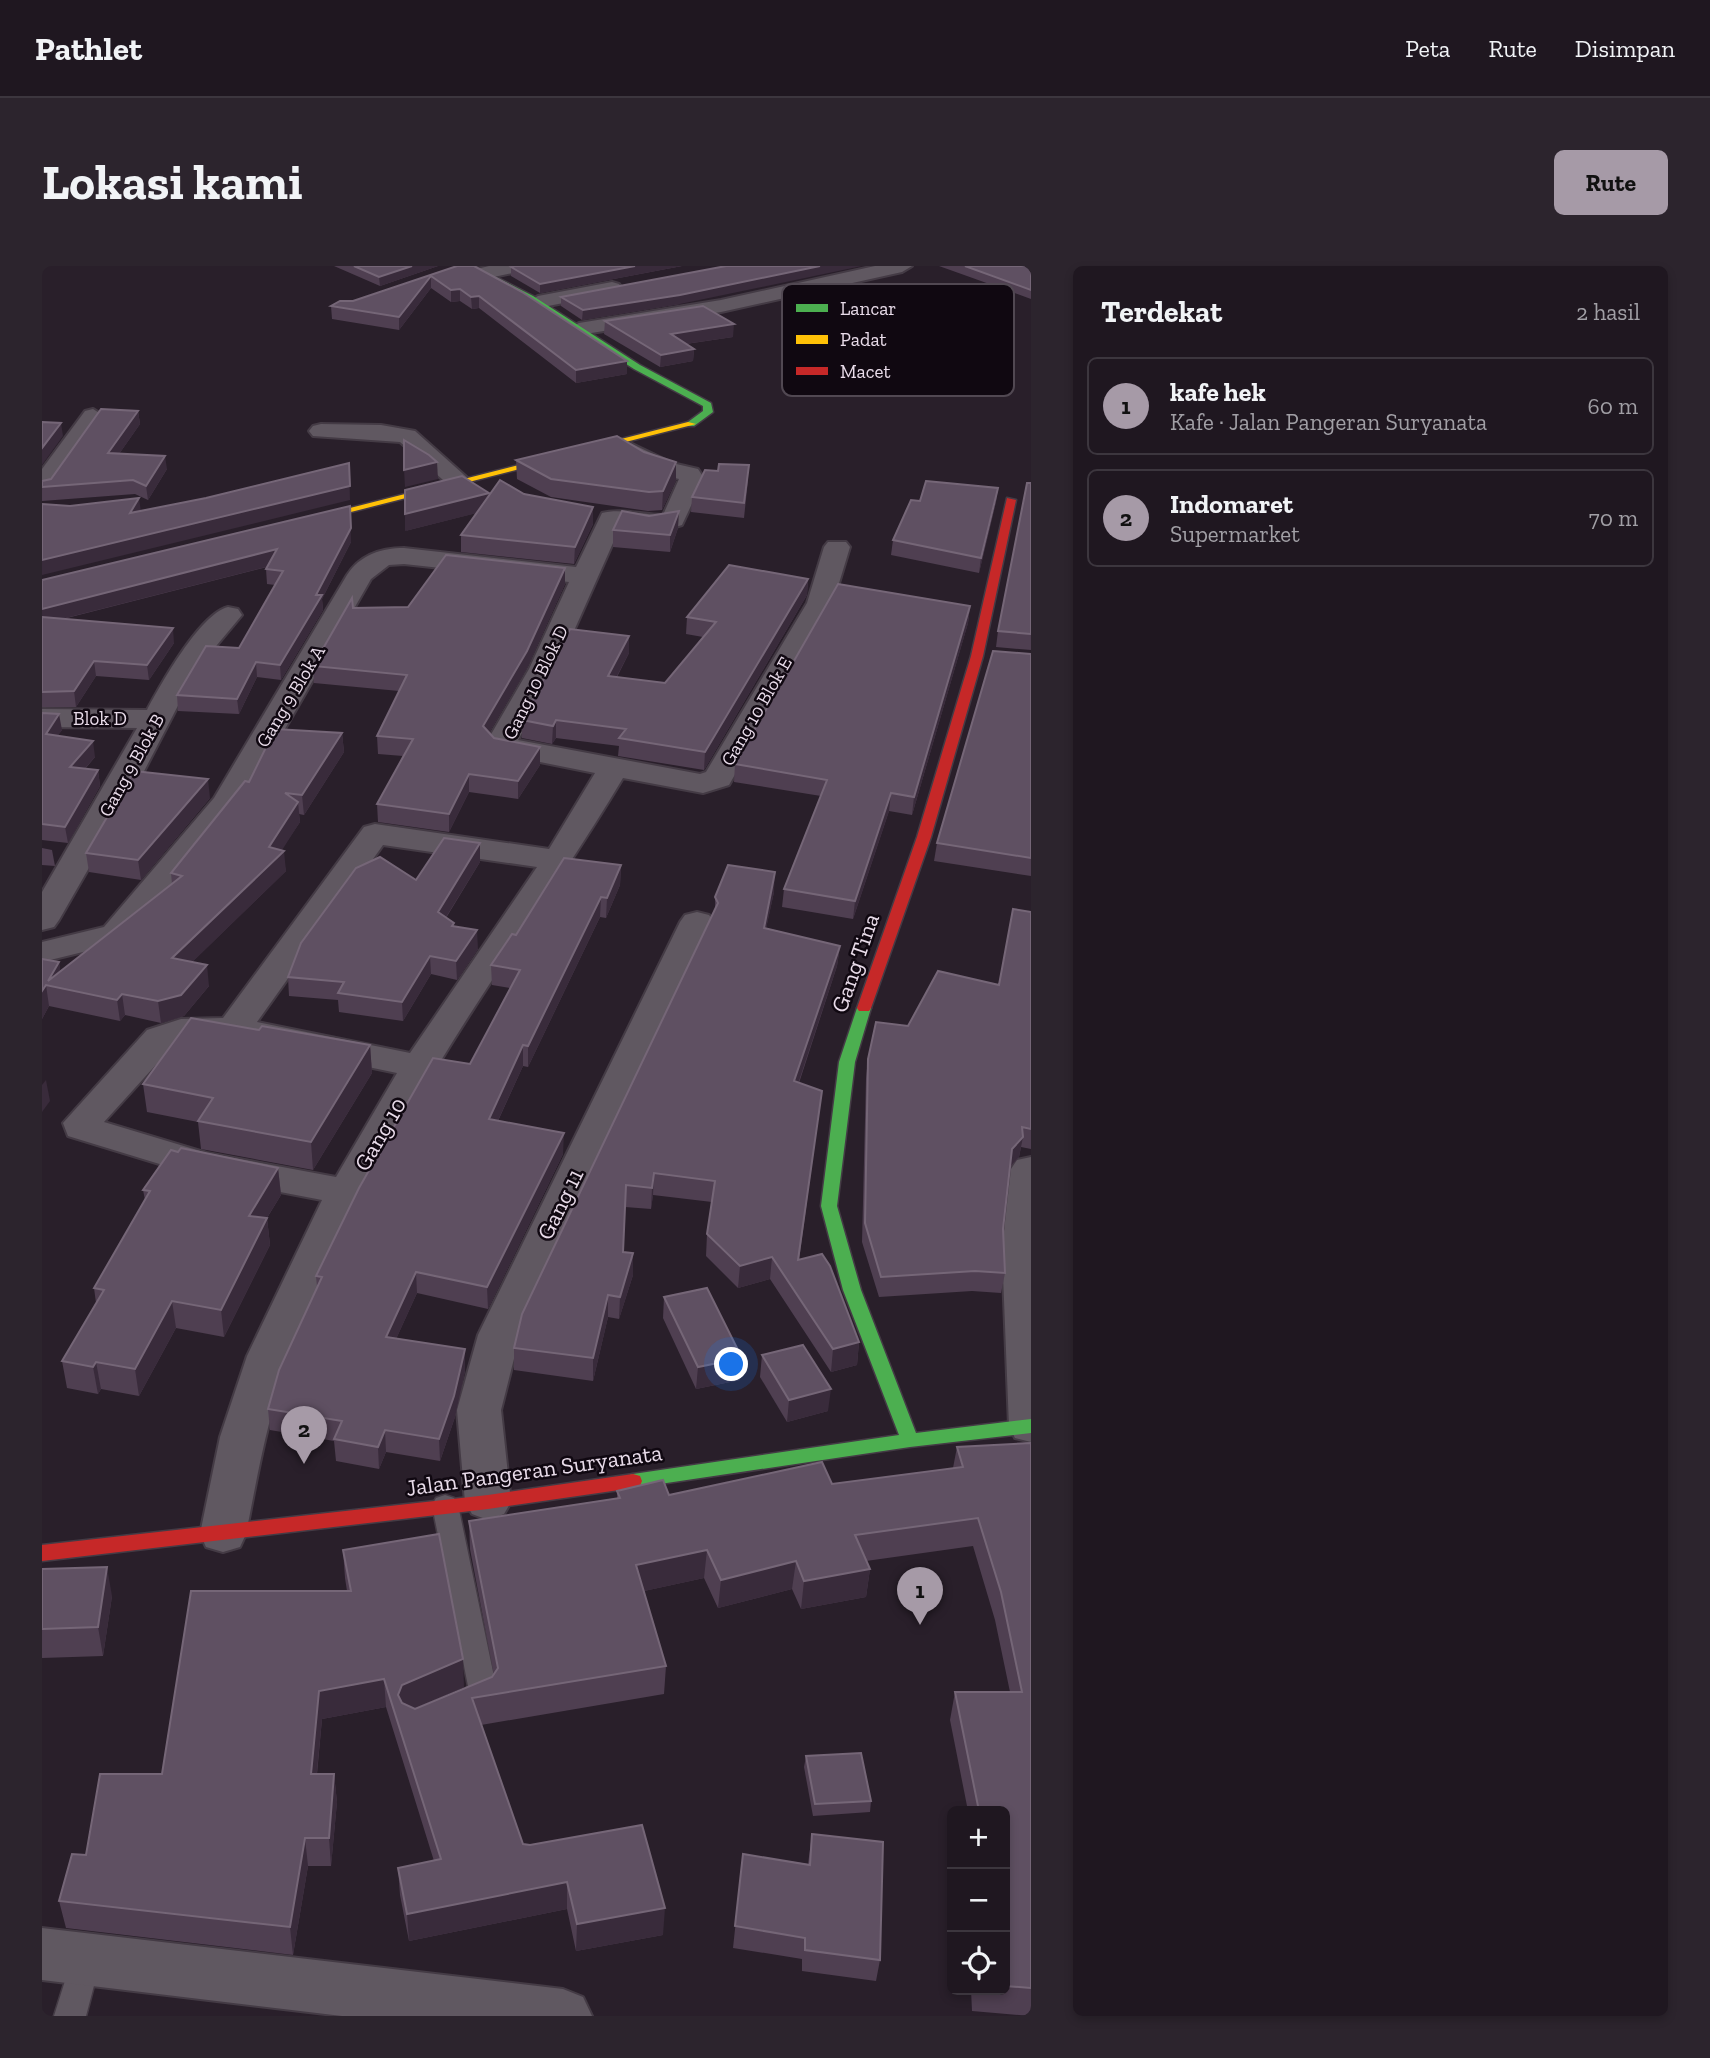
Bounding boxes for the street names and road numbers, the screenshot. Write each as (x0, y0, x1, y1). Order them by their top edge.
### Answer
street label: Gang 10 Blok D (498, 621, 573, 743)
street label: Gang 9 Blok A (251, 641, 330, 751)
street label: Gang 10 Blok E (716, 653, 797, 770)
street label: Blok D (73, 707, 127, 730)
street label: Gang 9 Blok B (94, 710, 169, 821)
street label: Gang Tina (825, 910, 885, 1016)
street label: Gang 10 (348, 1092, 412, 1176)
street label: Gang 11 (531, 1164, 589, 1244)
street label: Jalan Pangeran Suryanata (404, 1438, 664, 1502)

